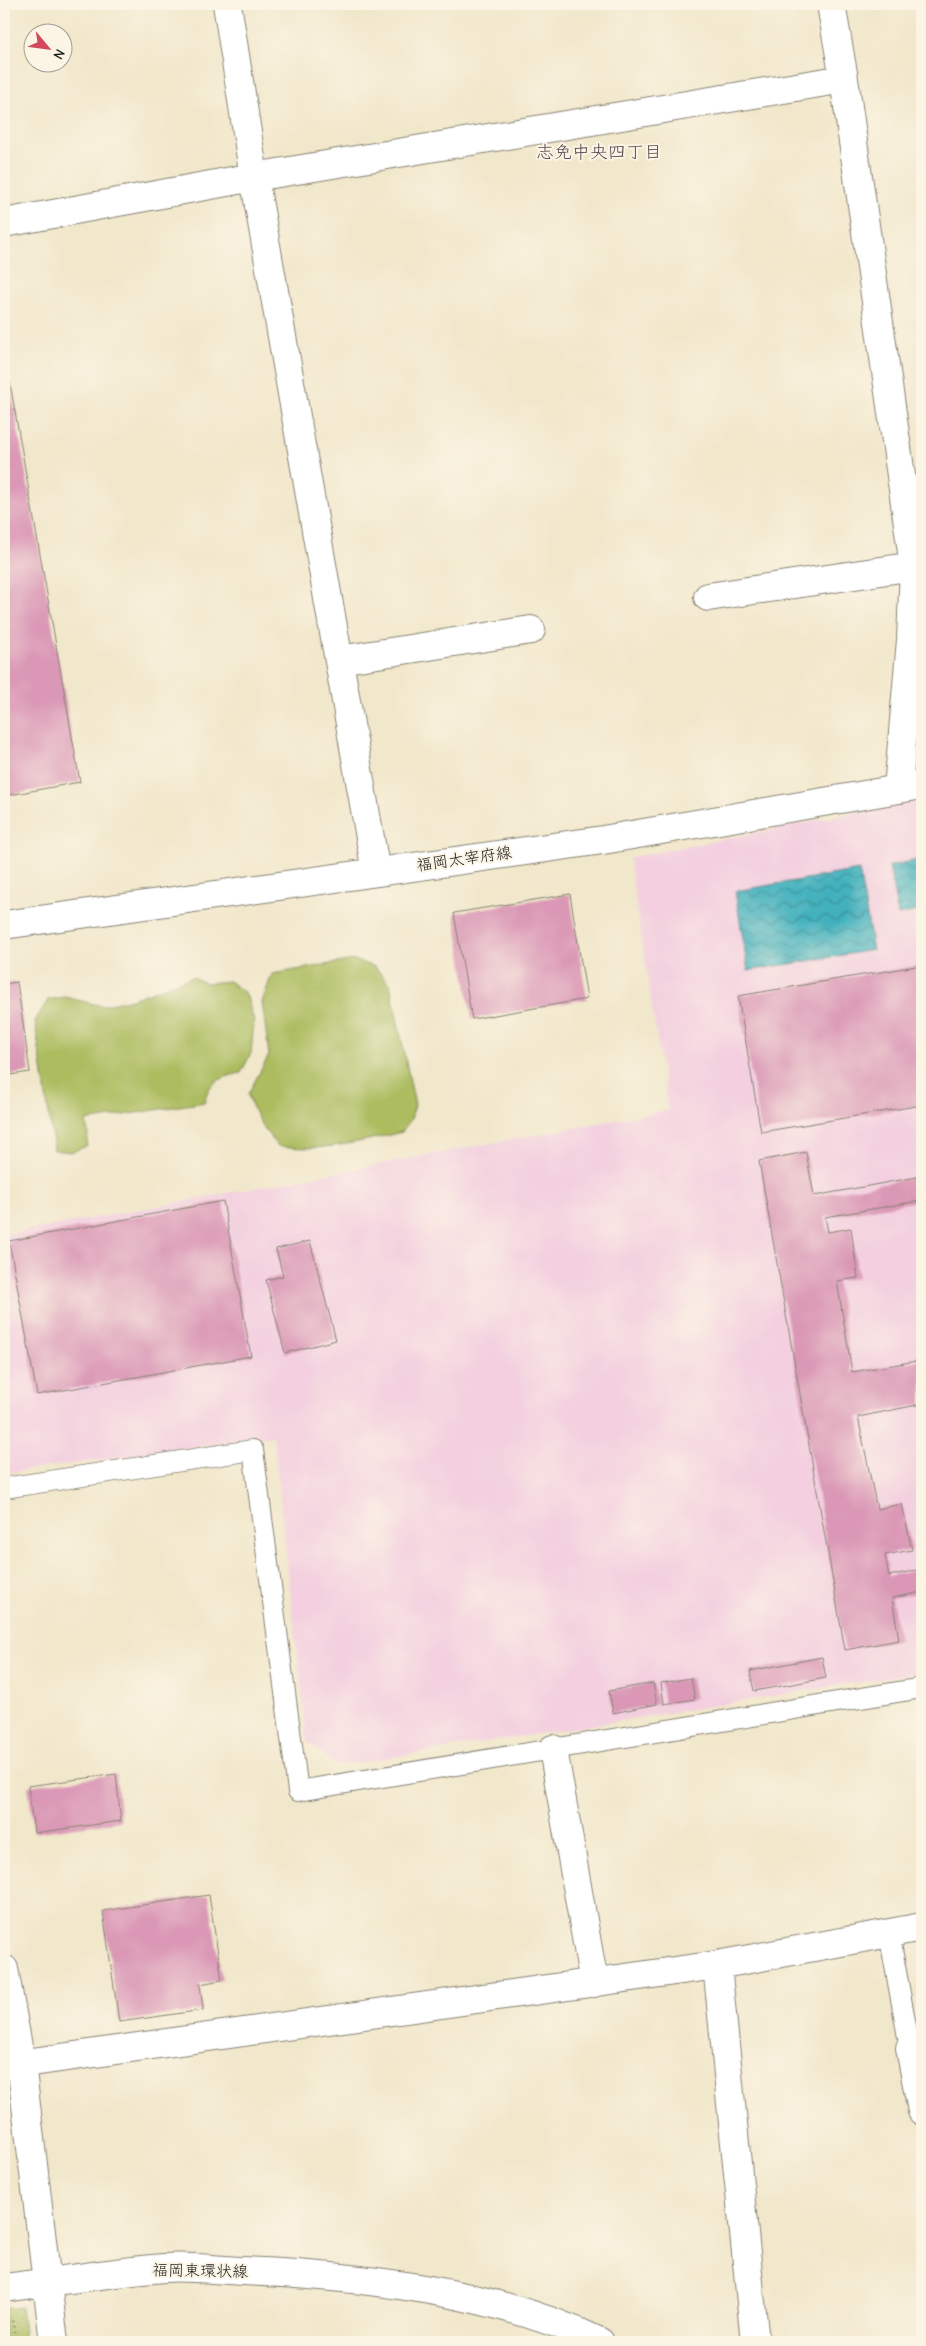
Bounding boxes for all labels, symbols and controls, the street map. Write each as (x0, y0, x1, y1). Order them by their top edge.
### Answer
north arrow (22, 22, 72, 72)
text: N (49, 46, 69, 62)
district label: 志免中央四丁目 (536, 142, 662, 163)
street label: 福岡太宰府線 (415, 843, 513, 875)
street label: 福岡東環状線 (152, 2261, 248, 2281)

